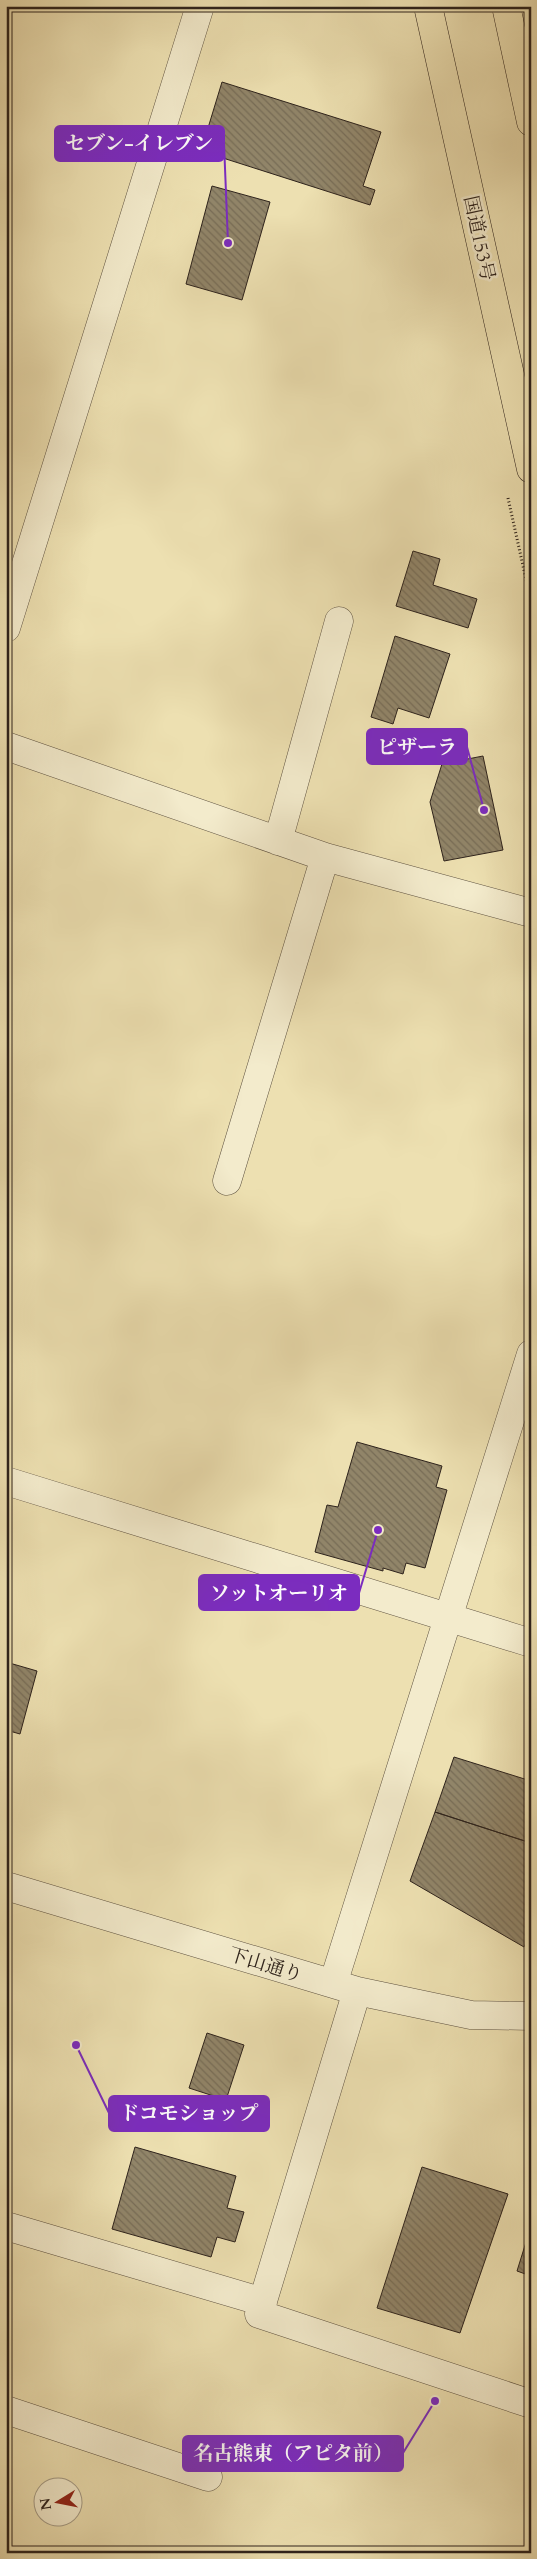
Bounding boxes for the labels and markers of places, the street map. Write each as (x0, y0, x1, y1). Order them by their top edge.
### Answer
callout: セブン-イレブン (55, 126, 224, 161)
callout: ピザーラ (367, 729, 467, 764)
callout: ソットオーリオ (199, 1575, 359, 1610)
callout: ドコモショップ (109, 2096, 269, 2131)
callout: 名古熊東（アピタ前） (183, 2436, 403, 2471)

